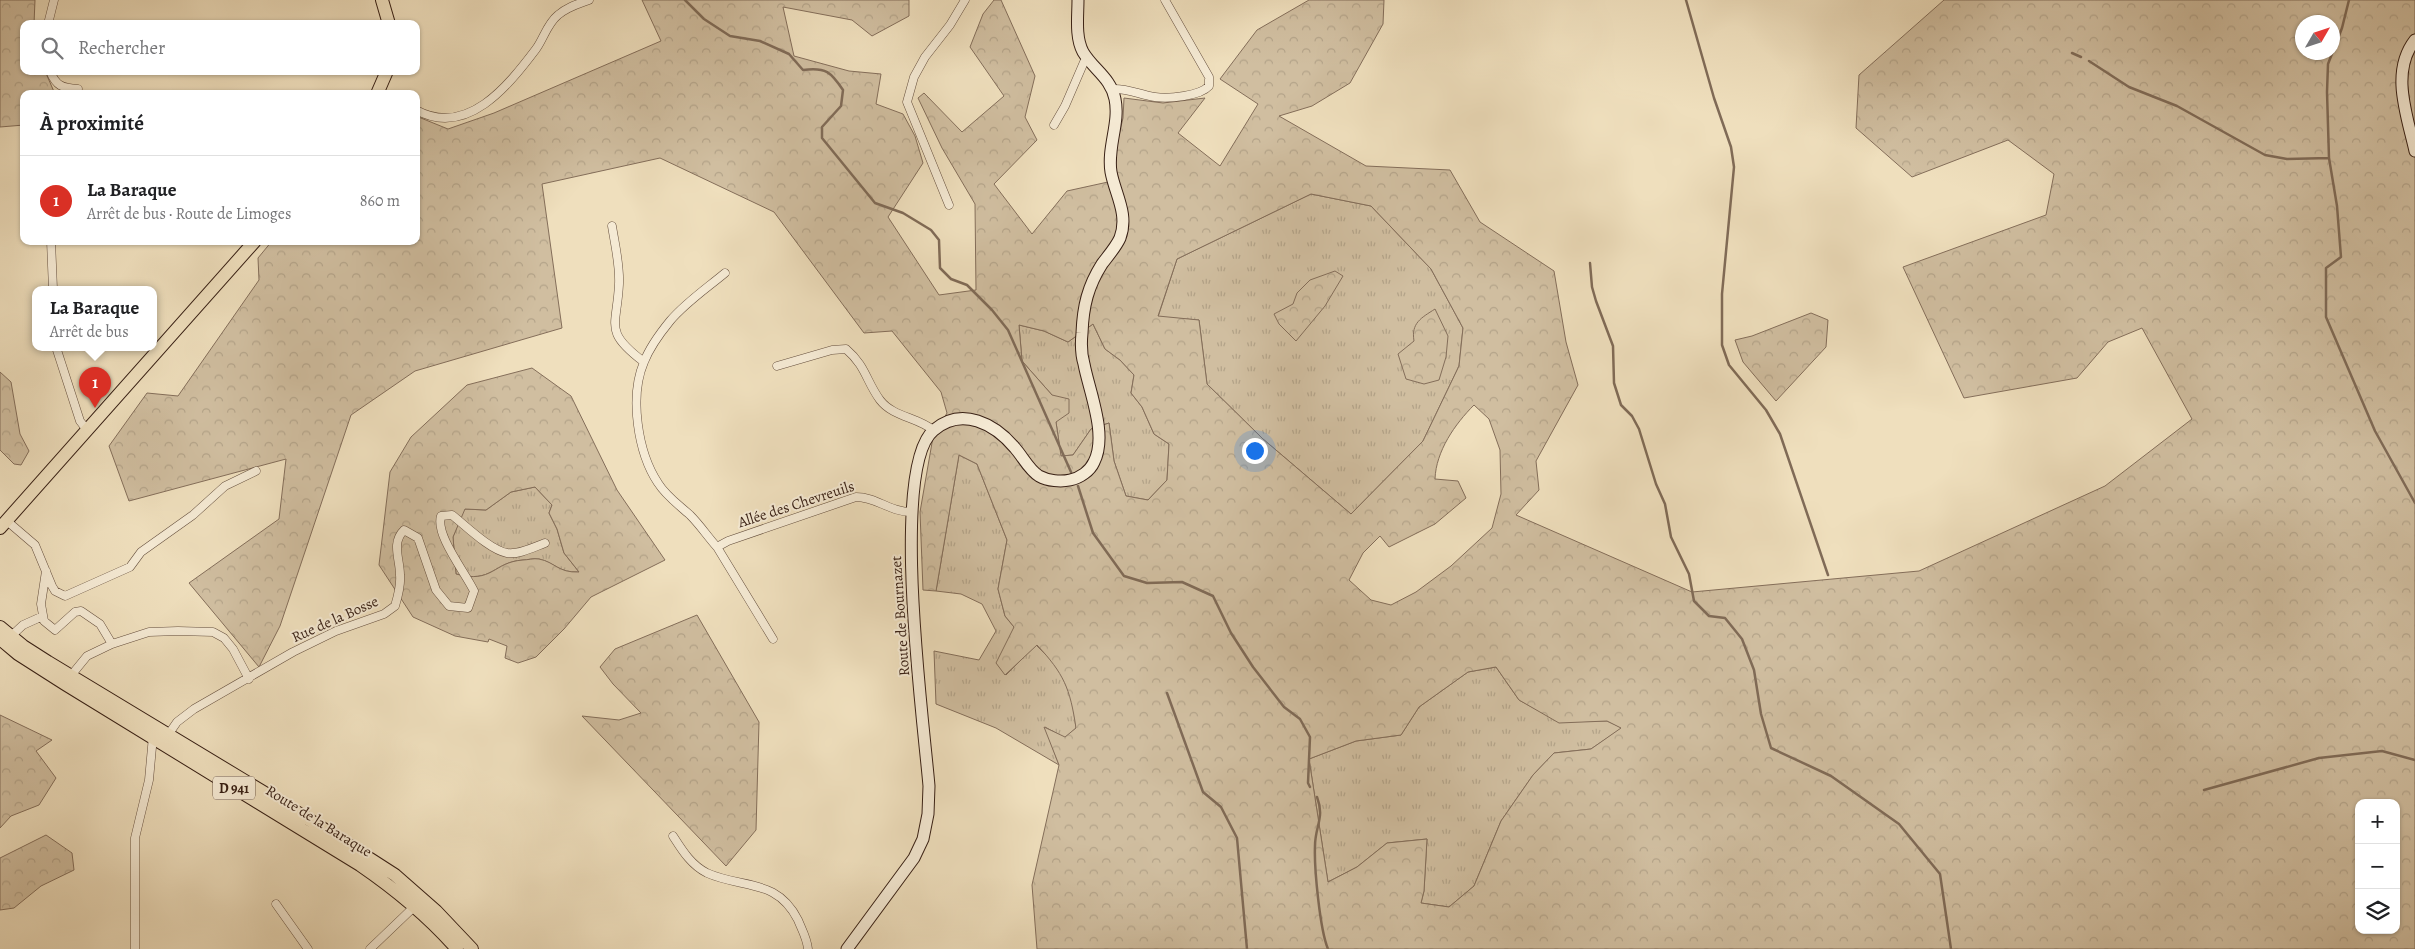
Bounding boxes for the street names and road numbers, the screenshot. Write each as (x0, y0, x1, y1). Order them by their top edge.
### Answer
street label: Allée des Chevreuils (734, 476, 857, 533)
street label: Route de Bournazet (886, 555, 914, 677)
street label: Rue de la Bosse (288, 591, 382, 647)
road number: D 941 (213, 776, 255, 800)
street label: Route de la Baraque (262, 780, 376, 862)

